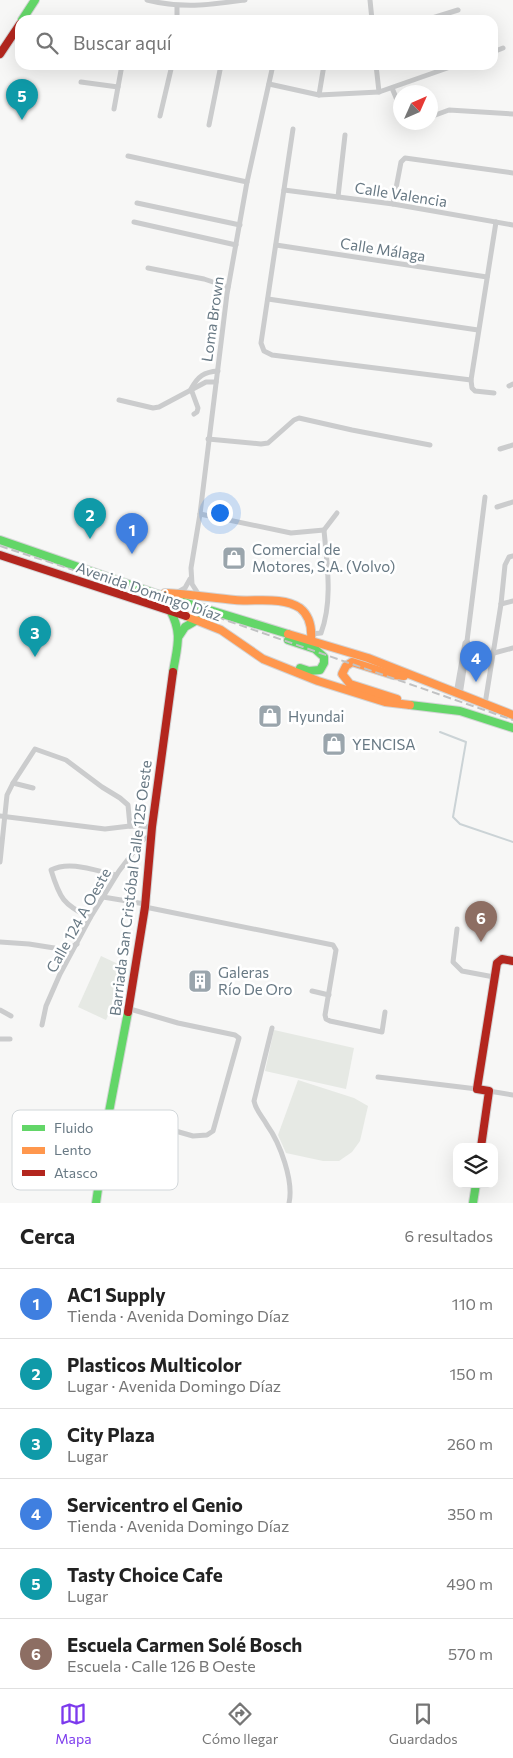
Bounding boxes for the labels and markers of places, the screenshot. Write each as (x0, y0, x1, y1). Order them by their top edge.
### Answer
pin: 5 (6, 79, 38, 120)
pin: 2 (74, 498, 106, 539)
pin: 1 (116, 513, 148, 554)
place label: Comercial de Motores, S.A. (Volvo) (252, 540, 395, 575)
shop icon: Comercial de Motores, S.A. (Volvo) (221, 545, 247, 571)
pin: 3 (19, 616, 51, 657)
pin: 4 (460, 641, 492, 682)
shop icon: Hyundai (257, 703, 283, 729)
place label: Hyundai (288, 707, 344, 725)
shop icon: YENCISA (321, 731, 347, 757)
place label: YENCISA (352, 735, 416, 753)
pin: 6 (465, 901, 497, 942)
place label: Galeras Río De Oro (218, 963, 293, 998)
building icon: Galeras Río De Oro (187, 968, 213, 994)

